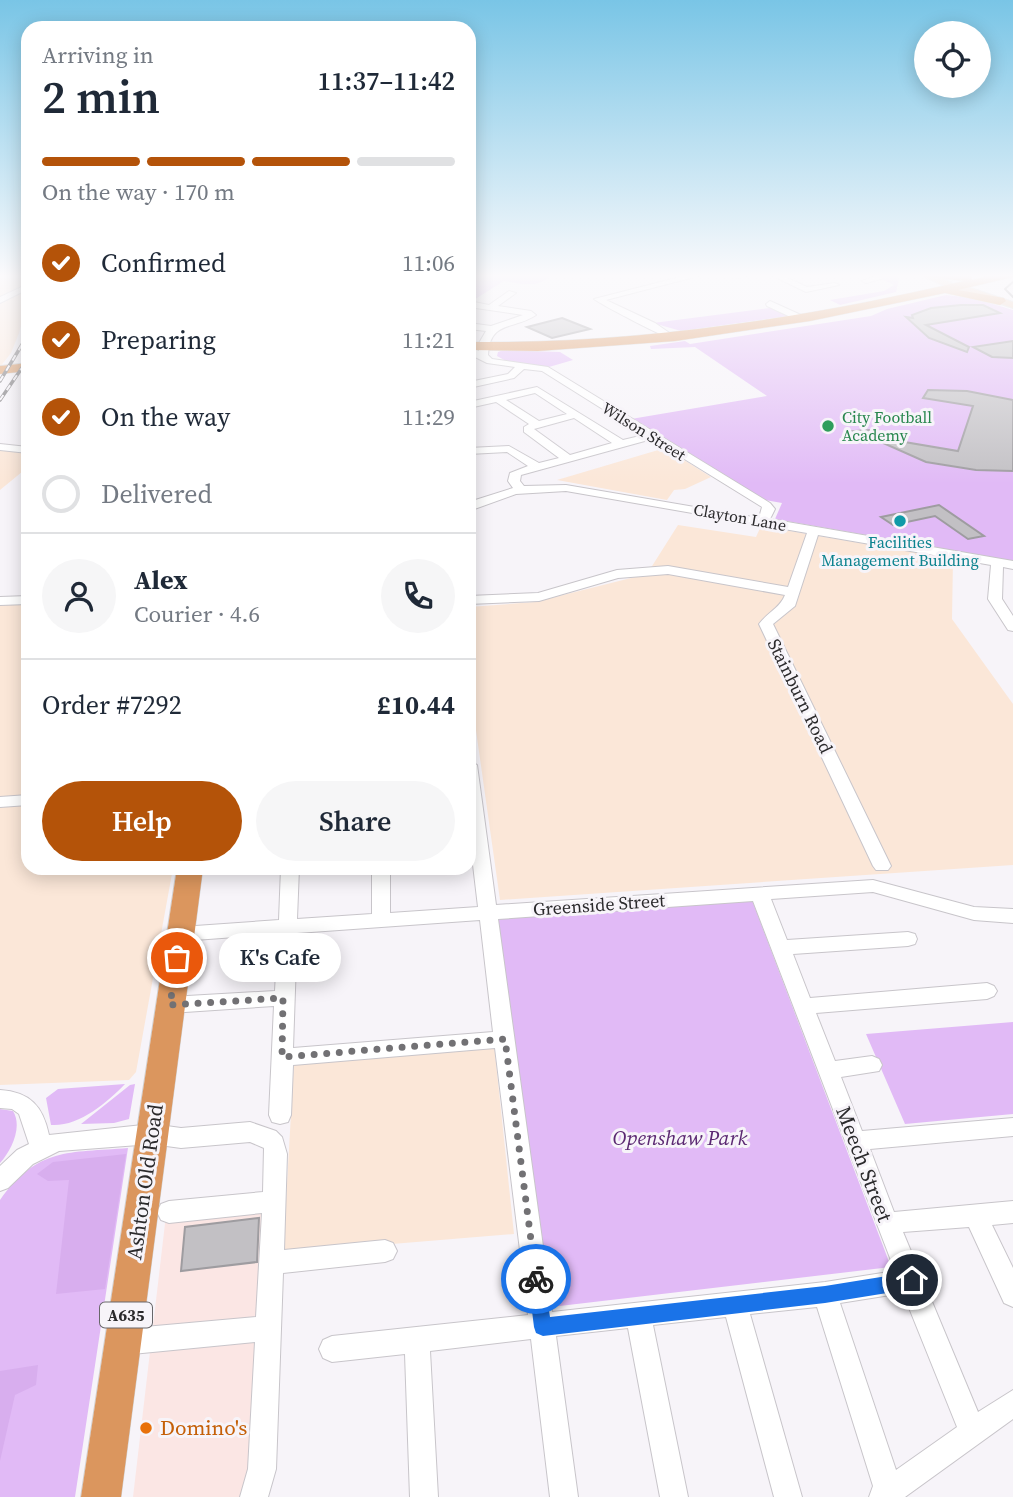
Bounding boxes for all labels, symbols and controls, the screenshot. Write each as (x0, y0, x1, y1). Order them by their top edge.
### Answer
map controls (914, 21, 991, 98)
button: locate (914, 21, 991, 98)
text: Arriving in (42, 39, 154, 71)
text: 11:37–11:42 (318, 63, 455, 99)
text: 2 min (42, 65, 160, 128)
text: On the way · 170 m (42, 176, 235, 208)
icon: check (42, 244, 80, 282)
text: Confirmed (101, 245, 226, 281)
text: 11:06 (402, 247, 455, 279)
icon: check (42, 321, 80, 359)
text: Preparing (101, 322, 216, 358)
text: 11:21 (402, 324, 455, 356)
street label: Wilson Street (598, 396, 691, 466)
icon: check (42, 398, 80, 436)
text: On the way (101, 399, 230, 435)
text: 11:29 (402, 401, 455, 433)
place label: City Football Academy (842, 406, 932, 446)
marker: City Football Academy (820, 418, 836, 434)
text: Delivered (101, 476, 212, 512)
street label: Clayton Lane (692, 498, 788, 536)
marker: Facilities Management Building (892, 513, 908, 529)
place label: Facilities Management Building (821, 531, 979, 571)
button: person (42, 559, 116, 633)
button: phone (381, 559, 455, 633)
text: Alex (134, 562, 188, 598)
text: Courier · 4.6 (134, 598, 260, 630)
street label: Stainburn Road (762, 634, 839, 757)
text: Order #7292 (42, 687, 182, 723)
text: £10.44 (377, 687, 455, 723)
button: Help (42, 781, 242, 861)
button: Share (256, 781, 455, 861)
street label: Greenside Street (532, 887, 666, 922)
pin (147, 928, 207, 988)
callout: K's Cafe (219, 934, 342, 982)
icon: bag (158, 939, 196, 977)
text: K's Cafe (240, 941, 320, 973)
street label: Ashton Old Road (119, 1102, 170, 1262)
street label: Meech Street (829, 1102, 900, 1226)
park label: Openshaw Park (613, 1123, 747, 1152)
courier (501, 1244, 571, 1314)
pin (882, 1250, 942, 1310)
icon: bike (517, 1260, 555, 1298)
icon: home (893, 1261, 931, 1299)
road number: A635 (100, 1302, 152, 1328)
place label: Domino's (160, 1413, 247, 1442)
marker: Domino's (138, 1420, 154, 1436)

